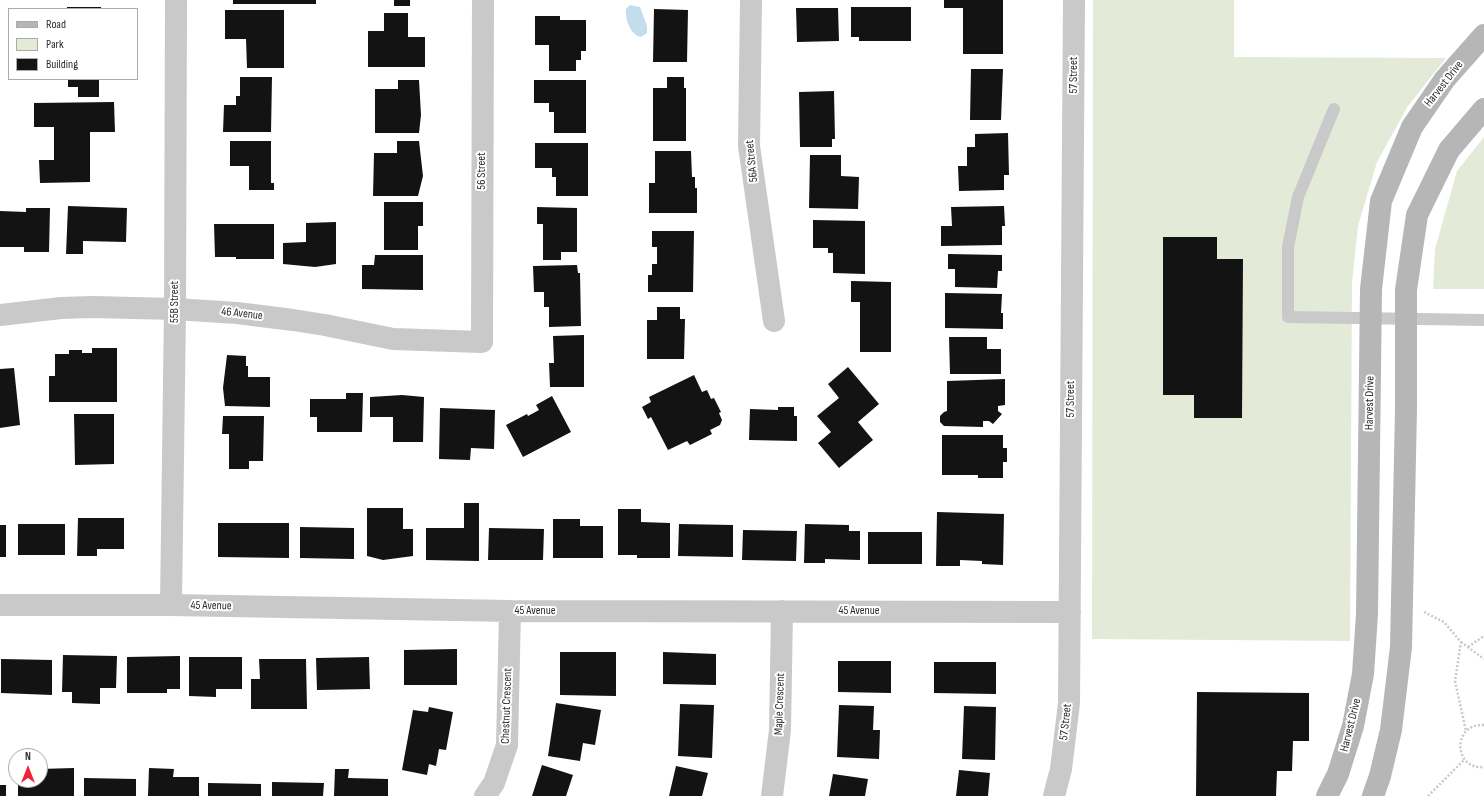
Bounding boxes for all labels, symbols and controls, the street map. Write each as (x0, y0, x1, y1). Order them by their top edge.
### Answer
legend (8, 8, 138, 80)
text: Road (46, 17, 66, 32)
text: Park (46, 37, 64, 52)
text: Building (46, 57, 78, 72)
street label: 57 Street (1067, 57, 1081, 93)
street label: Harvest Drive (1422, 58, 1466, 110)
street label: 56A Street (743, 139, 761, 183)
street label: 56 Street (475, 152, 489, 190)
street label: 55B Street (168, 281, 182, 323)
street label: 46 Avenue (221, 305, 263, 323)
street label: Harvest Drive (1362, 376, 1378, 430)
street label: 57 Street (1064, 381, 1078, 417)
street label: 45 Avenue (190, 598, 232, 614)
street label: 45 Avenue (514, 604, 556, 618)
street label: 45 Avenue (838, 604, 880, 618)
street label: Chestnut Crescent (498, 668, 516, 744)
street label: Maple Crescent (772, 673, 788, 735)
street label: Harvest Drive (1337, 697, 1365, 753)
street label: 57 Street (1057, 703, 1075, 741)
north arrow (8, 748, 48, 788)
text: N (25, 750, 31, 763)

